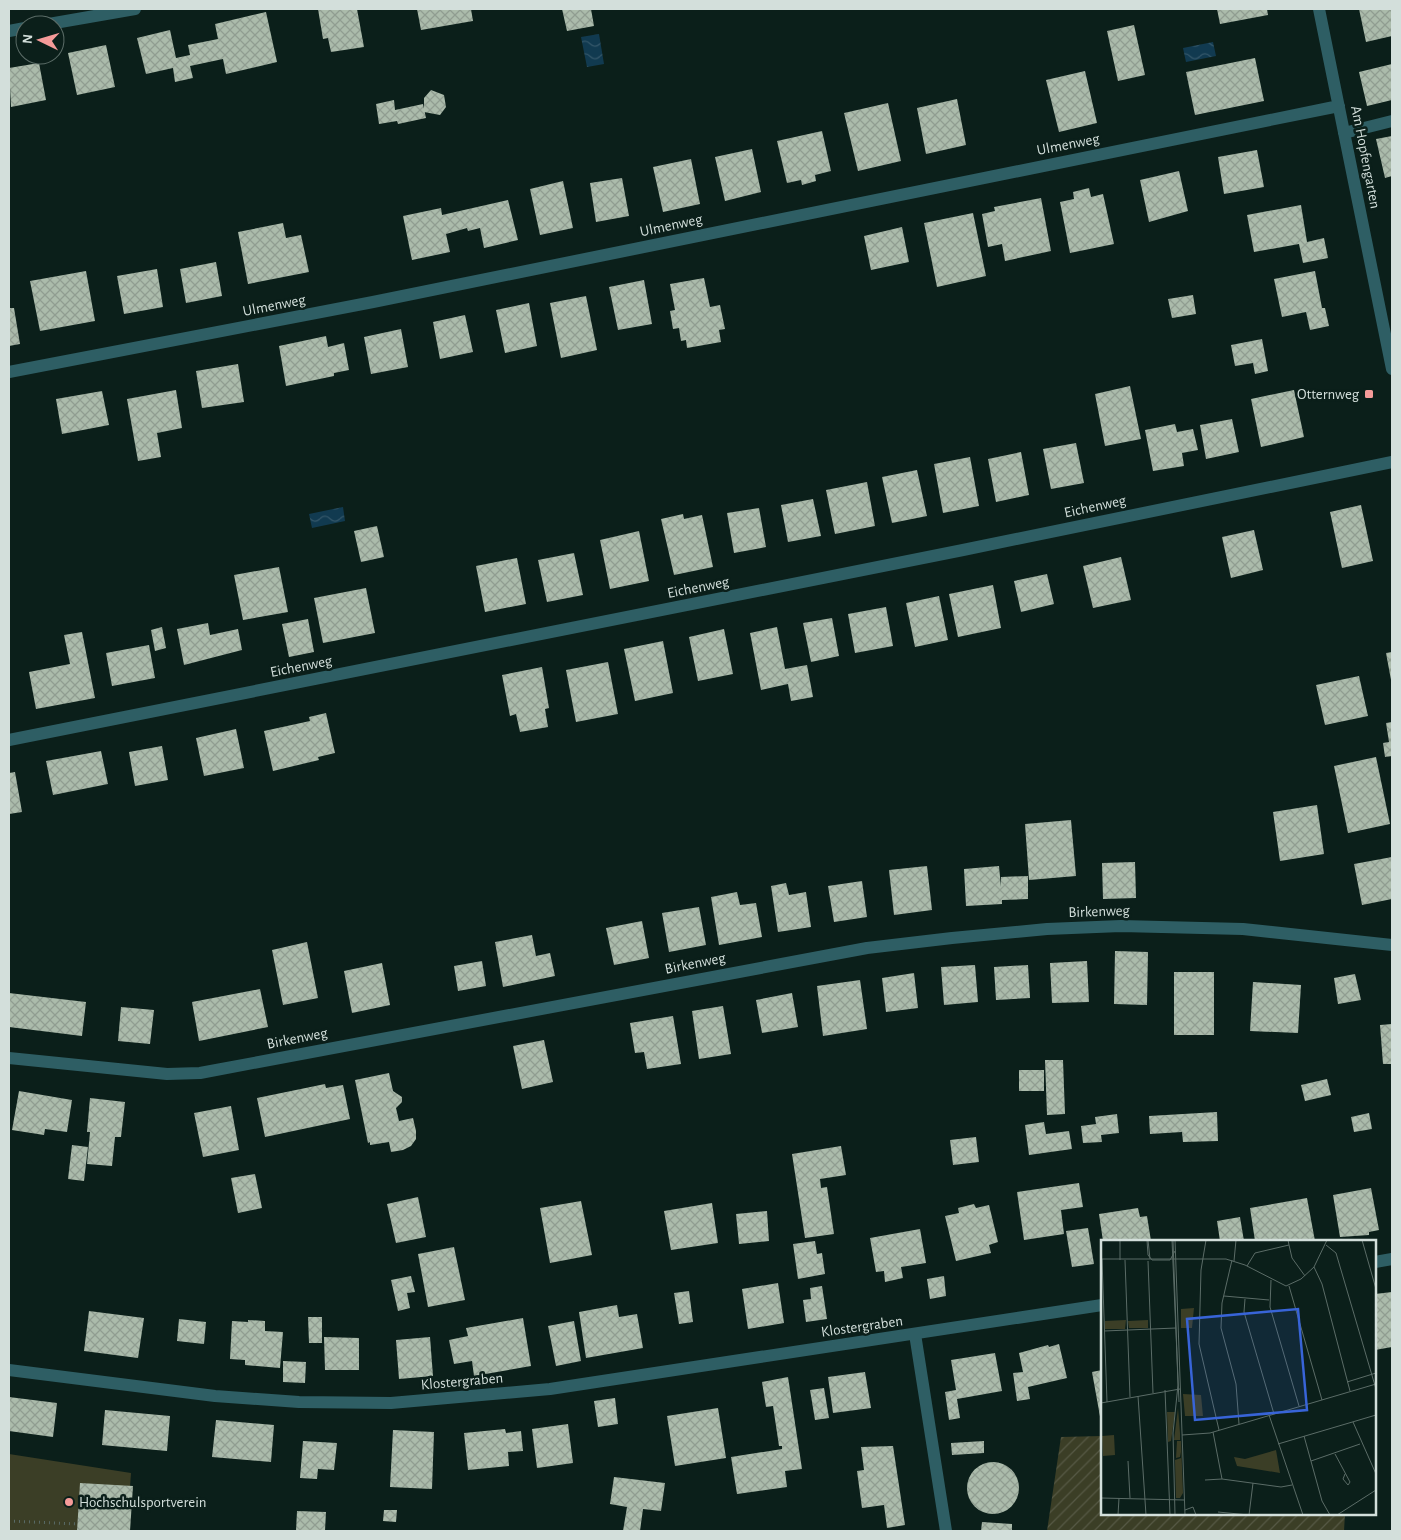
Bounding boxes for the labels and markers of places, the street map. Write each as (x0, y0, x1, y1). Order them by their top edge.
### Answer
place label: Otternweg (1297, 387, 1360, 402)
marker: Otternweg (1363, 388, 1375, 400)
place label: Hochschulsportverein (79, 1495, 207, 1510)
marker: Hochschulsportverein (63, 1496, 75, 1508)

